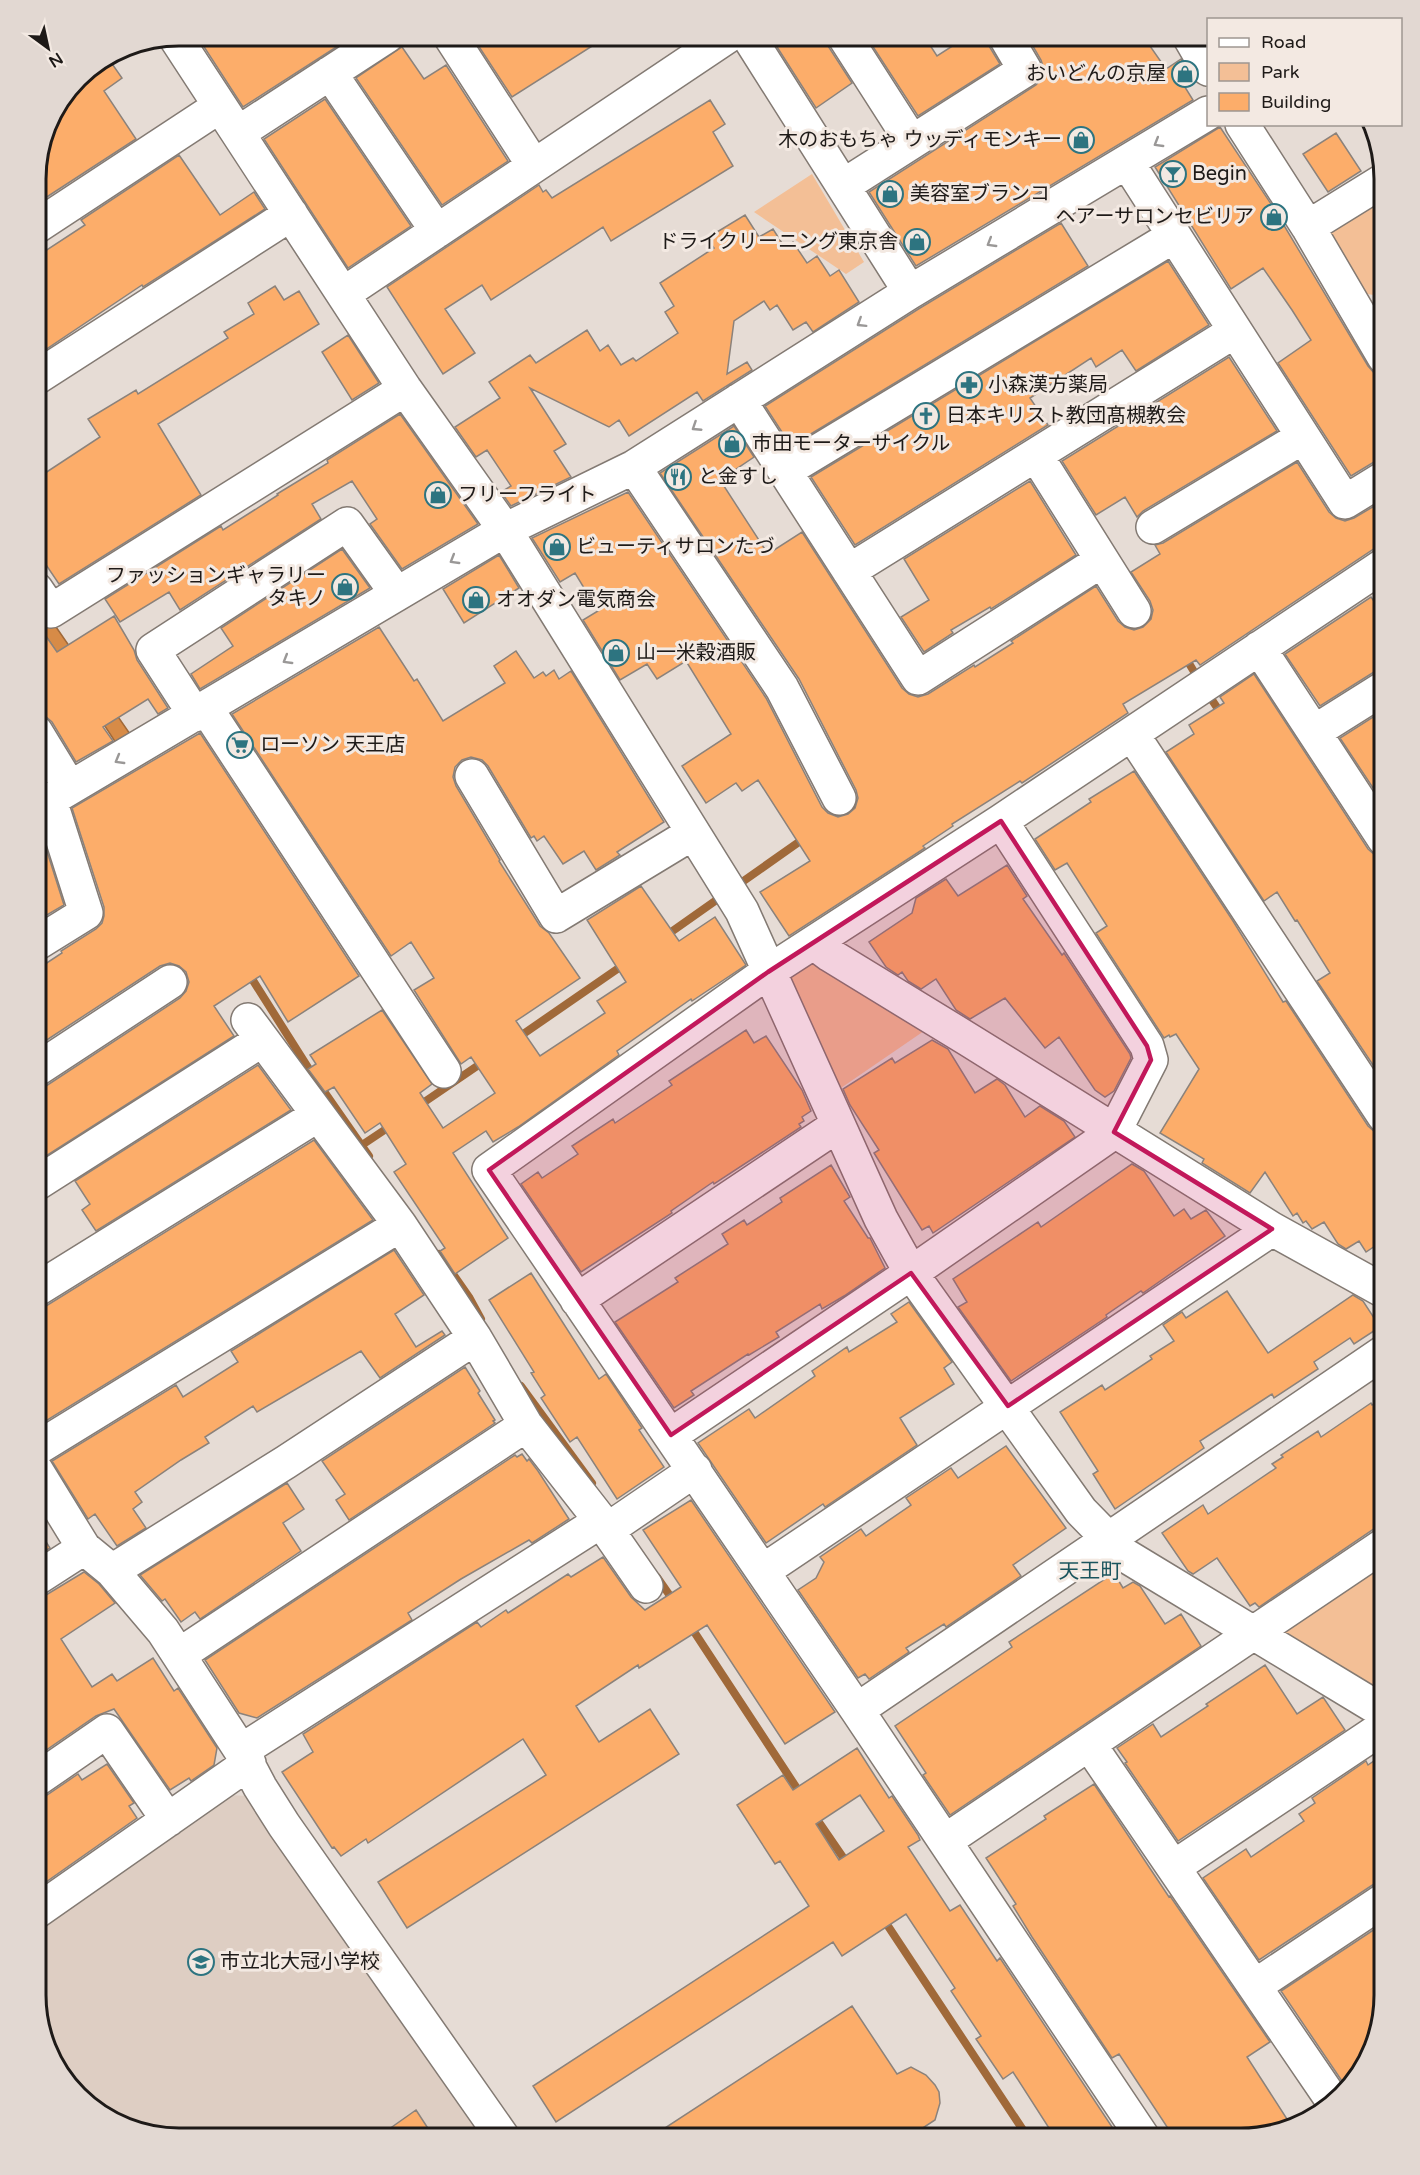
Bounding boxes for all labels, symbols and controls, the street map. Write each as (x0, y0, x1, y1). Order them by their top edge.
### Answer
north arrow (18, 18, 78, 78)
legend (1207, 18, 1402, 126)
text: Road (1261, 31, 1306, 53)
text: N (45, 48, 66, 72)
shop icon: おいどんの京屋 (1170, 59, 1200, 89)
text: Park (1261, 61, 1300, 83)
place label: おいどんの京屋 (1026, 62, 1166, 86)
text: Building (1261, 91, 1331, 113)
shop icon: 木のおもちゃ ウッディモンキー (1066, 125, 1096, 155)
place label: 木のおもちゃ ウッディモンキー (778, 128, 1062, 152)
one-way arrow (1154, 136, 1164, 147)
bar icon: Begin (1158, 159, 1188, 189)
place label: Begin (1192, 162, 1247, 186)
shop icon: 美容室ブランコ (875, 179, 905, 209)
place label: 美容室ブランコ (910, 182, 1050, 206)
shop icon: ヘアーサロンセビリア (1259, 202, 1289, 232)
place label: ヘアーサロンセビリア (1056, 205, 1254, 229)
shop icon: ドライクリーニング東京舎 (902, 227, 932, 257)
place label: ドライクリーニング東京舎 (658, 230, 898, 254)
one-way arrow (987, 236, 997, 248)
one-way arrow (856, 316, 867, 327)
pharmacy icon: 小森漢方薬局 (954, 370, 984, 400)
place label: 小森漢方薬局 (988, 373, 1108, 397)
church icon: 日本キリスト教団髙槻教会 (911, 401, 941, 431)
place label: 日本キリスト教団髙槻教会 (946, 404, 1186, 428)
one-way arrow (692, 420, 702, 432)
shop icon: 市田モーターサイクル (717, 429, 747, 459)
place label: 市田モーターサイクル (752, 432, 951, 456)
restaurant icon: と金すし (663, 462, 693, 492)
place label: と金すし (698, 465, 778, 489)
shop icon: フリーフライト (423, 480, 453, 510)
place label: フリーフライト (458, 483, 597, 507)
shop icon: ビューティサロンたづ (542, 532, 572, 562)
place label: ビューティサロンたづ (576, 535, 775, 559)
one-way arrow (450, 553, 460, 564)
place label: ファッションギャラリー タキノ (106, 564, 326, 611)
shop icon: ファッションギャラリー タキノ (330, 572, 360, 602)
shop icon: オオダン電気商会 (461, 585, 491, 615)
place label: オオダン電気商会 (496, 588, 656, 612)
shop icon: 山一米穀酒販 (601, 638, 631, 668)
place label: 山一米穀酒販 (636, 641, 756, 665)
one-way arrow (283, 653, 293, 664)
supermarket icon: ローソン 天王店 (225, 730, 255, 760)
place label: ローソン 天王店 (260, 733, 405, 757)
one-way arrow (115, 752, 126, 764)
district label: 天王町 (1059, 1559, 1122, 1584)
school or university icon: 市立北大冠小学校 (186, 1947, 216, 1977)
place label: 市立北大冠小学校 (220, 1950, 380, 1974)

